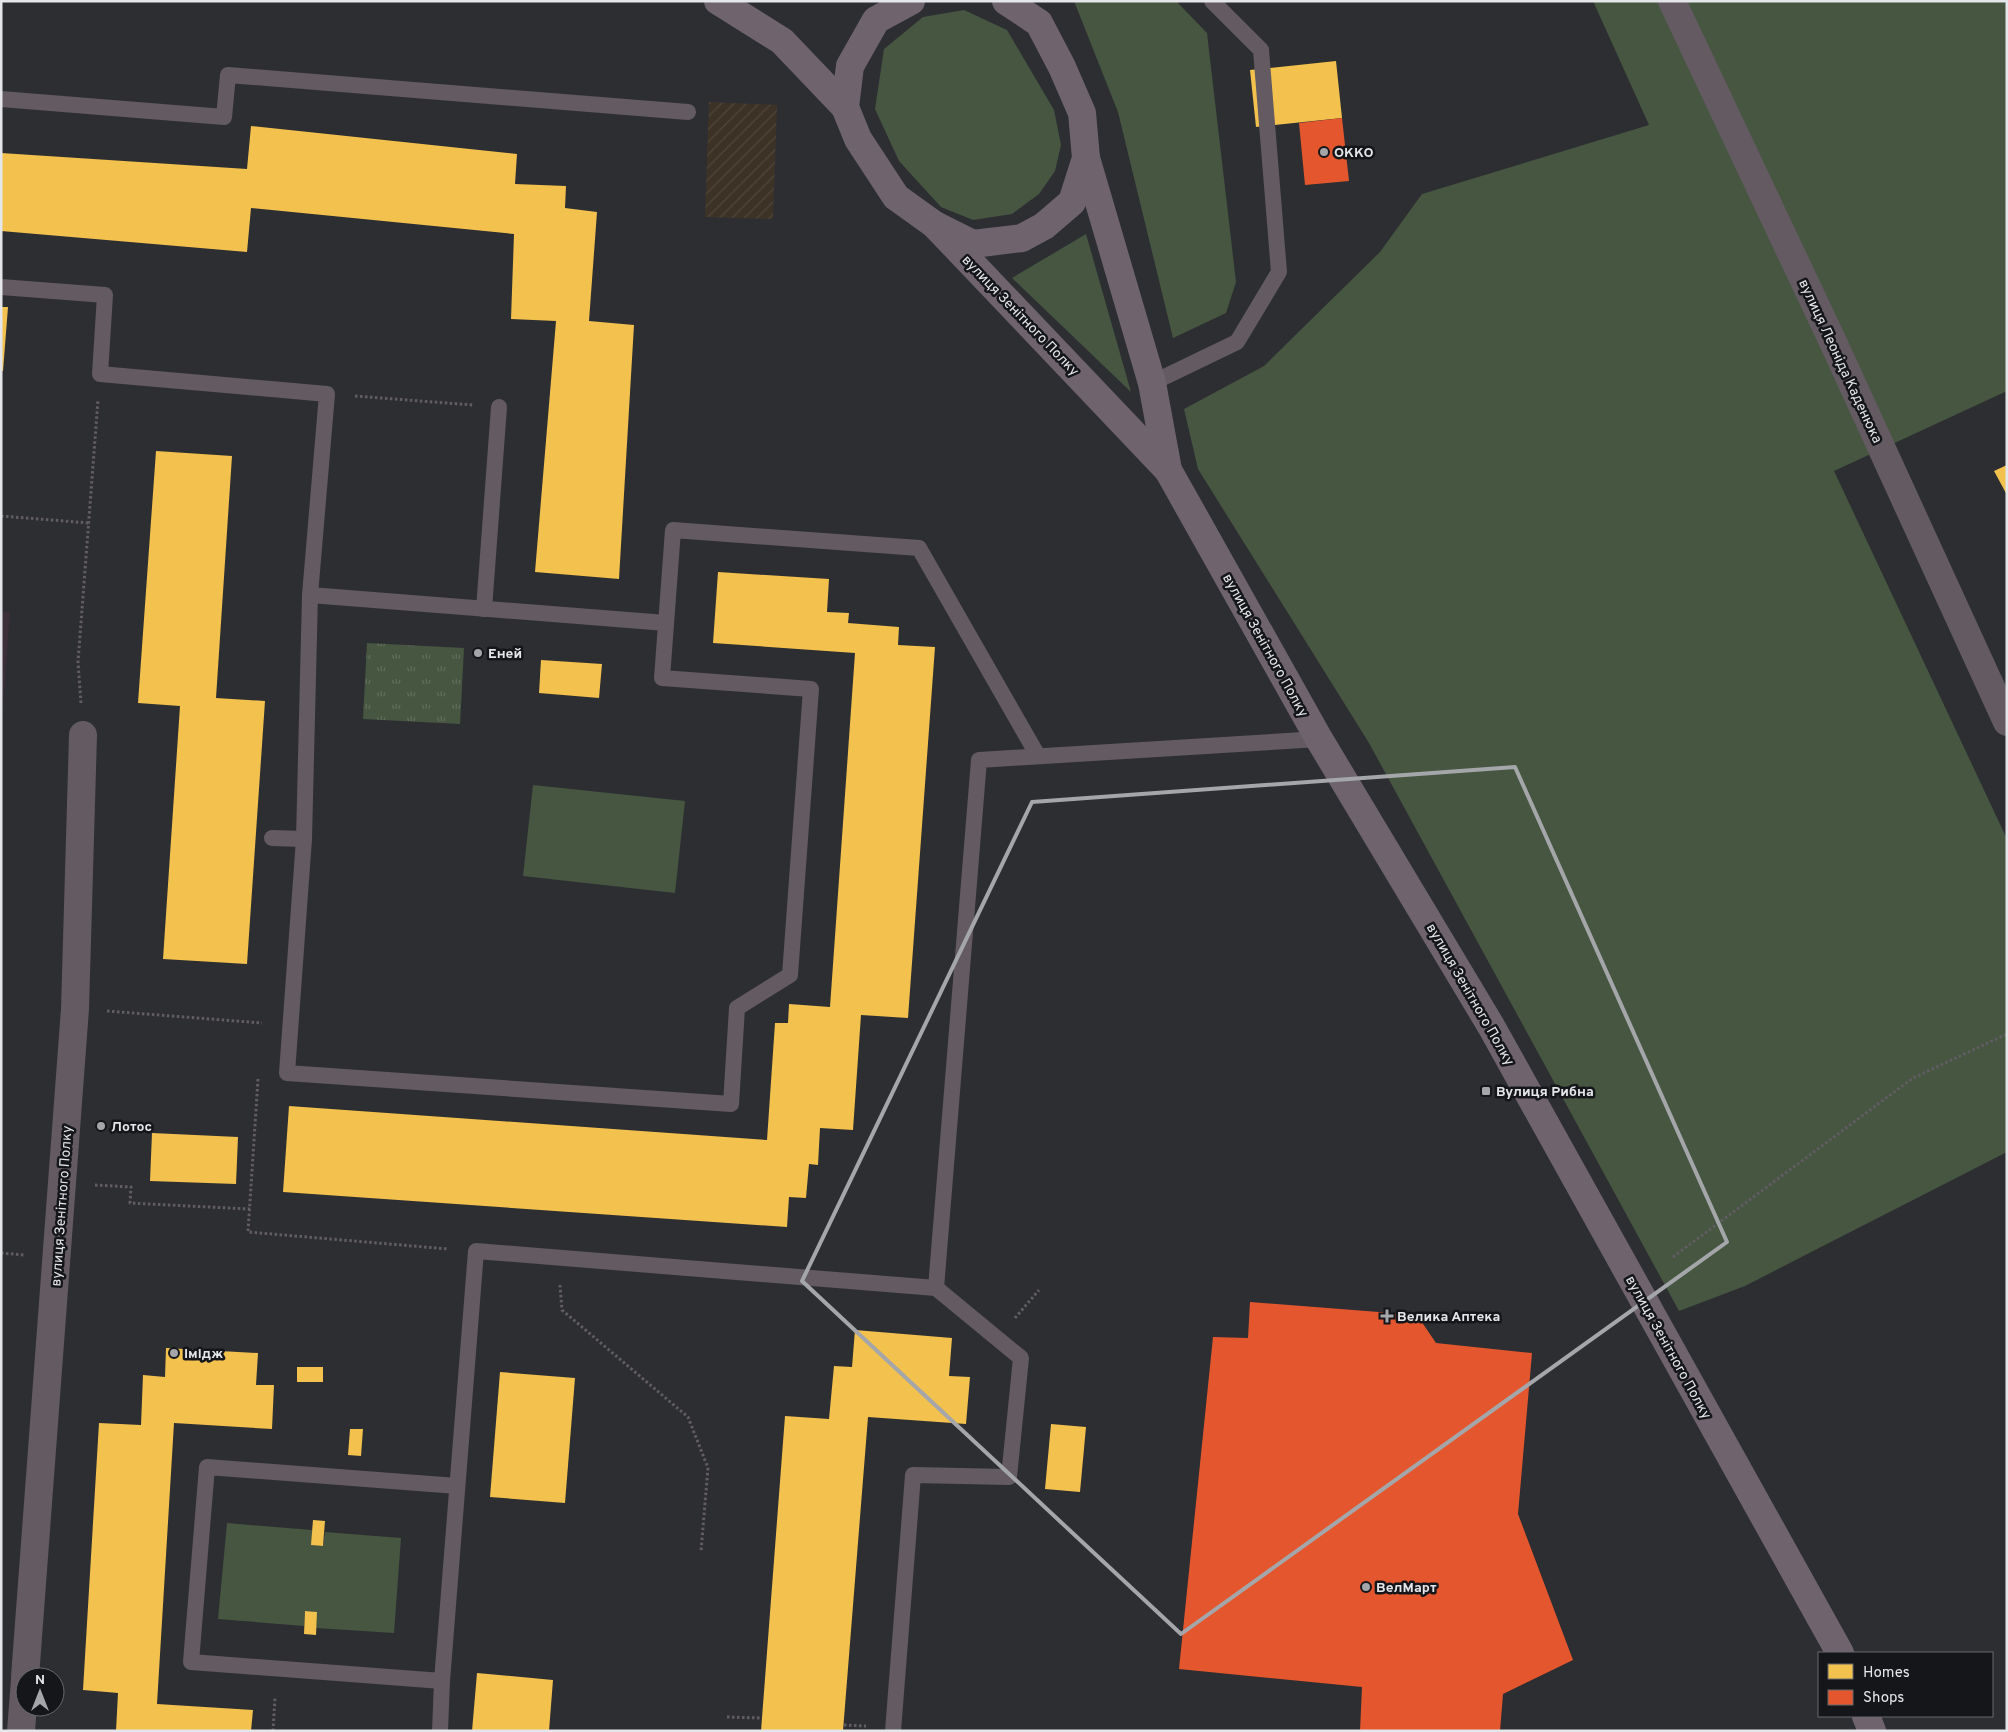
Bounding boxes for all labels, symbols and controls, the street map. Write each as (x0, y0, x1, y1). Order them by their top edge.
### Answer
place label: ОККО (1334, 145, 1374, 162)
marker: ОККО (1318, 146, 1330, 158)
street label: вулиця Зенітного Полку (958, 252, 1082, 380)
street label: вулиця Леоніда Каденюка (1794, 277, 1885, 446)
street label: вулиця Зенітного Полку (1218, 571, 1311, 720)
place label: Еней (488, 646, 522, 663)
marker: Еней (472, 647, 484, 659)
street label: вулиця Зенітного Полку (1422, 921, 1517, 1069)
place label: Вулиця Рибна (1496, 1084, 1594, 1101)
marker: Вулиця Рибна (1480, 1085, 1492, 1097)
place label: Лотос (111, 1119, 152, 1136)
marker: Лотос (95, 1120, 107, 1132)
street label: вулиця Зенітного Полку (48, 1125, 77, 1287)
street label: вулиця Зенітного Полку (1621, 1273, 1714, 1422)
place label: Велика Аптека (1397, 1309, 1500, 1326)
marker: Велика Аптека (1381, 1310, 1393, 1322)
place label: Імідж (184, 1346, 223, 1363)
marker: Імідж (168, 1347, 180, 1359)
place label: ВелМарт (1376, 1580, 1437, 1597)
marker: ВелМарт (1360, 1581, 1372, 1593)
legend (1818, 1652, 1993, 1717)
text: Homes (1863, 1664, 1910, 1683)
north arrow (15, 1667, 65, 1717)
text: N (35, 1672, 45, 1689)
text: Shops (1863, 1689, 1904, 1708)

